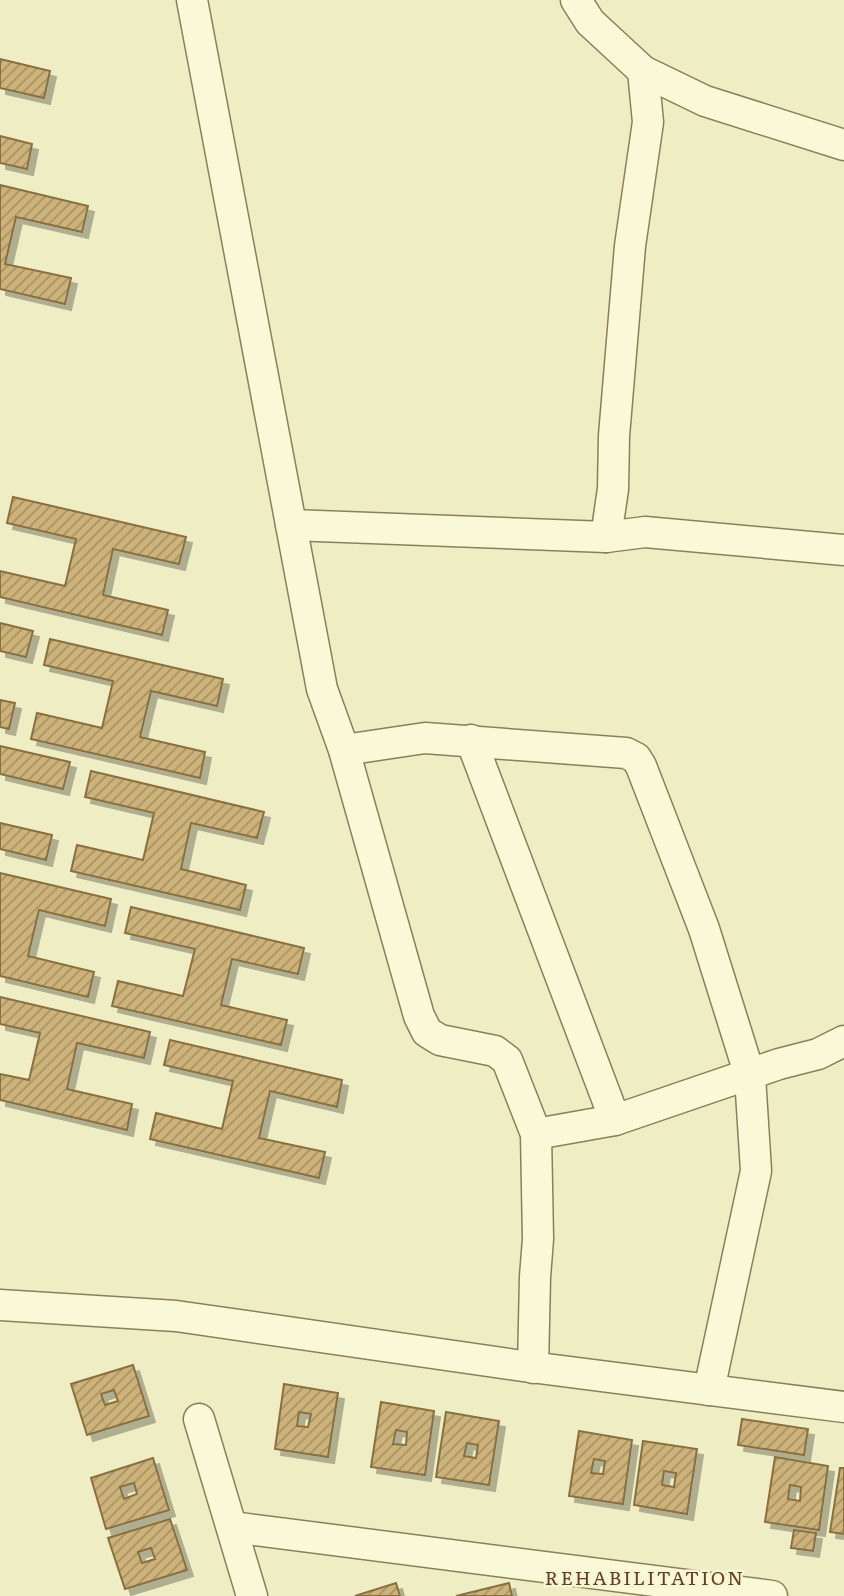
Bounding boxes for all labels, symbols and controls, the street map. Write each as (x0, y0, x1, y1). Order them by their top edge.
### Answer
district label: REHABILITATION (545, 1563, 745, 1591)

